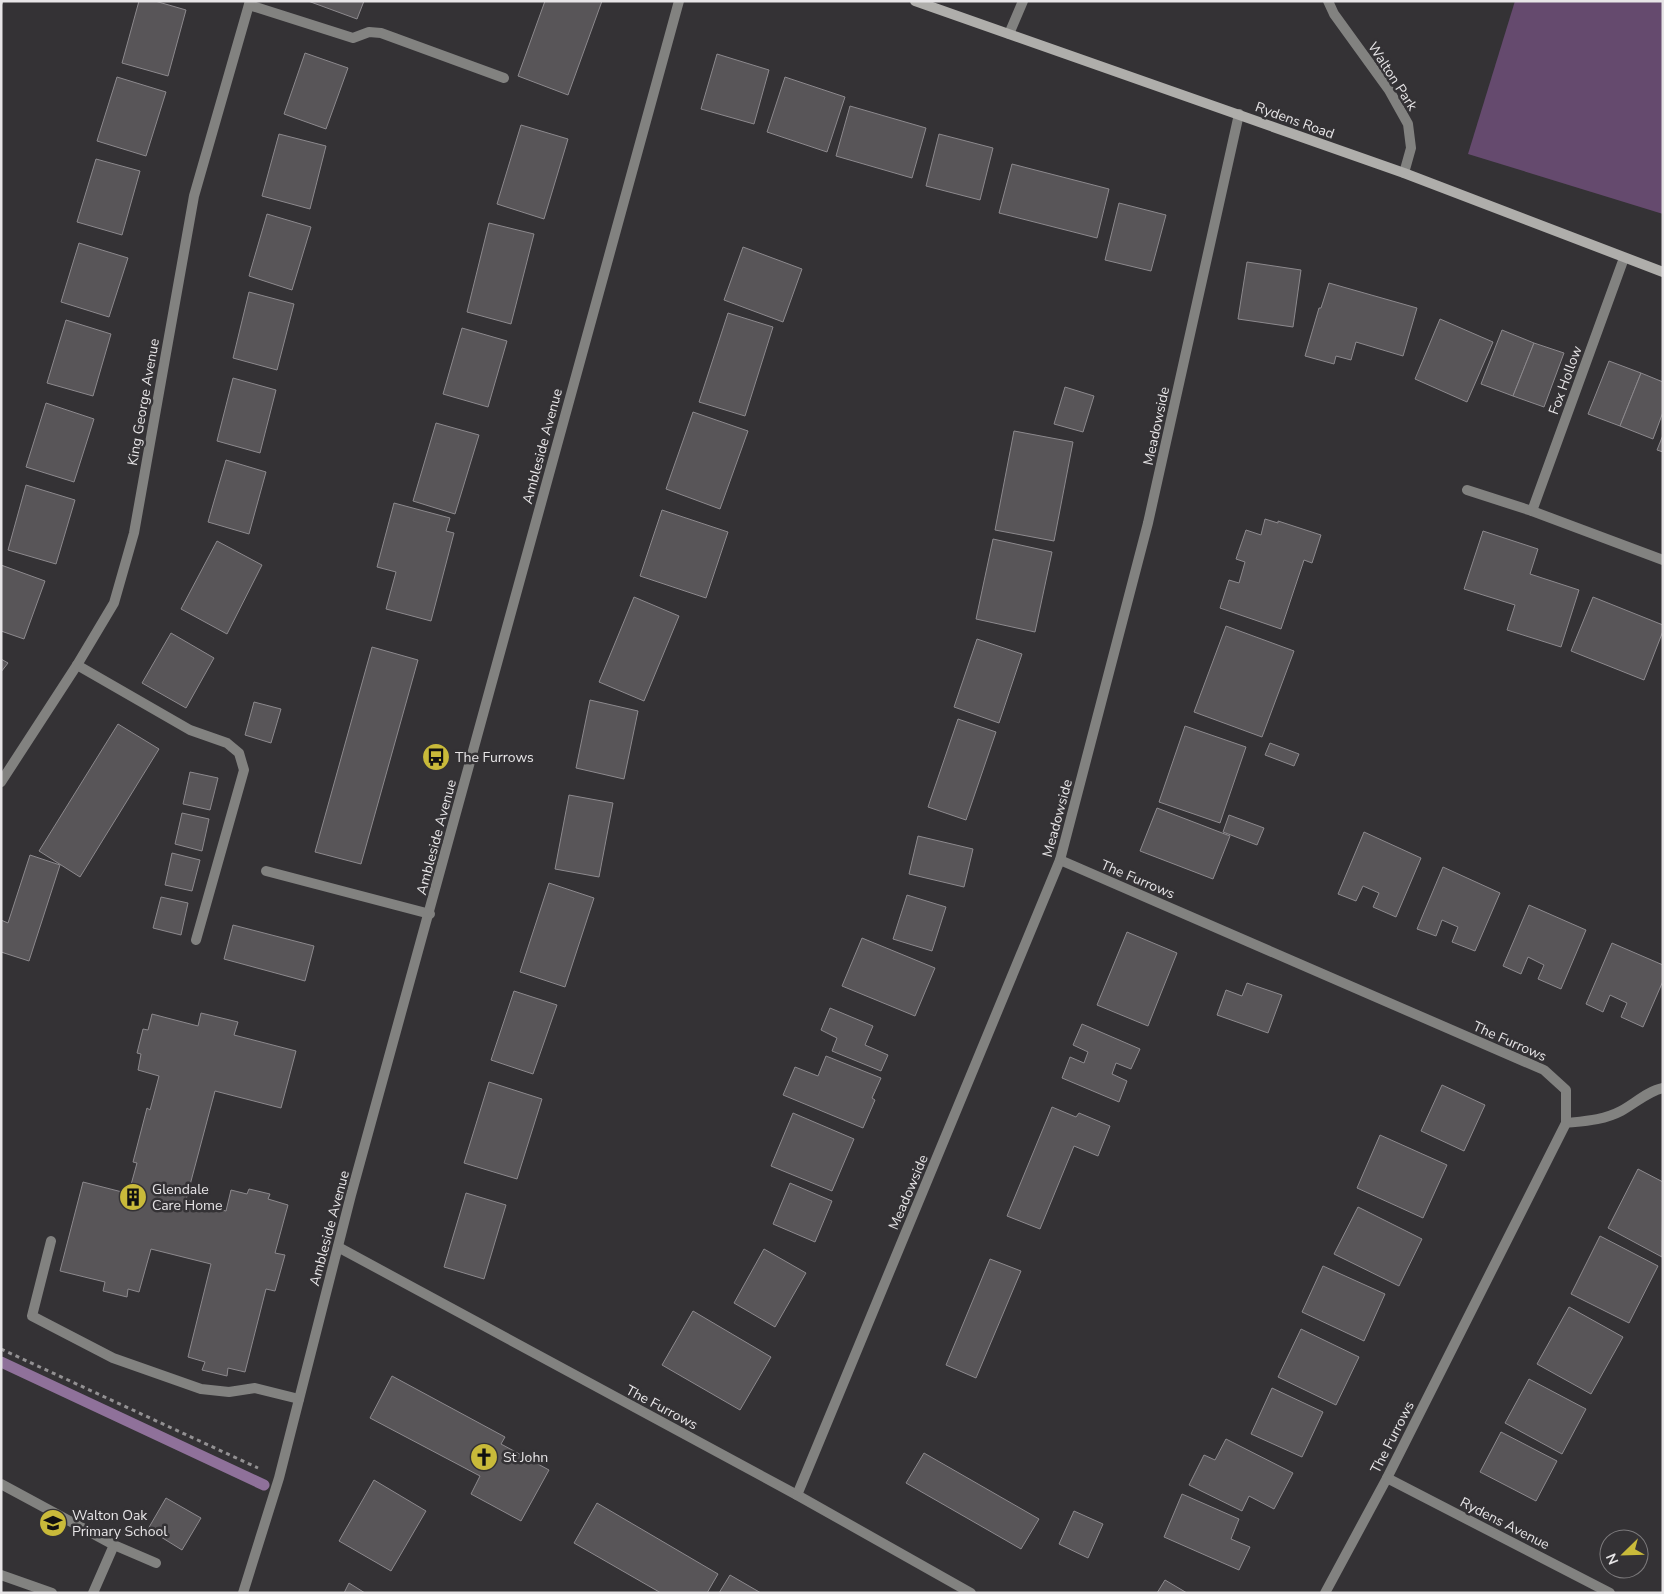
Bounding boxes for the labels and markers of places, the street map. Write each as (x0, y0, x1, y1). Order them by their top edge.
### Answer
bus stop icon: The Furrows (421, 742, 451, 772)
place label: The Furrows (455, 748, 534, 767)
place label: Glendale Care Home (152, 1180, 222, 1215)
building icon: Glendale Care Home (118, 1182, 148, 1212)
church icon: St John (469, 1442, 499, 1472)
place label: St John (503, 1448, 548, 1467)
place label: Walton Oak Primary School (72, 1506, 168, 1541)
school or university icon: Walton Oak Primary School (38, 1508, 68, 1538)

